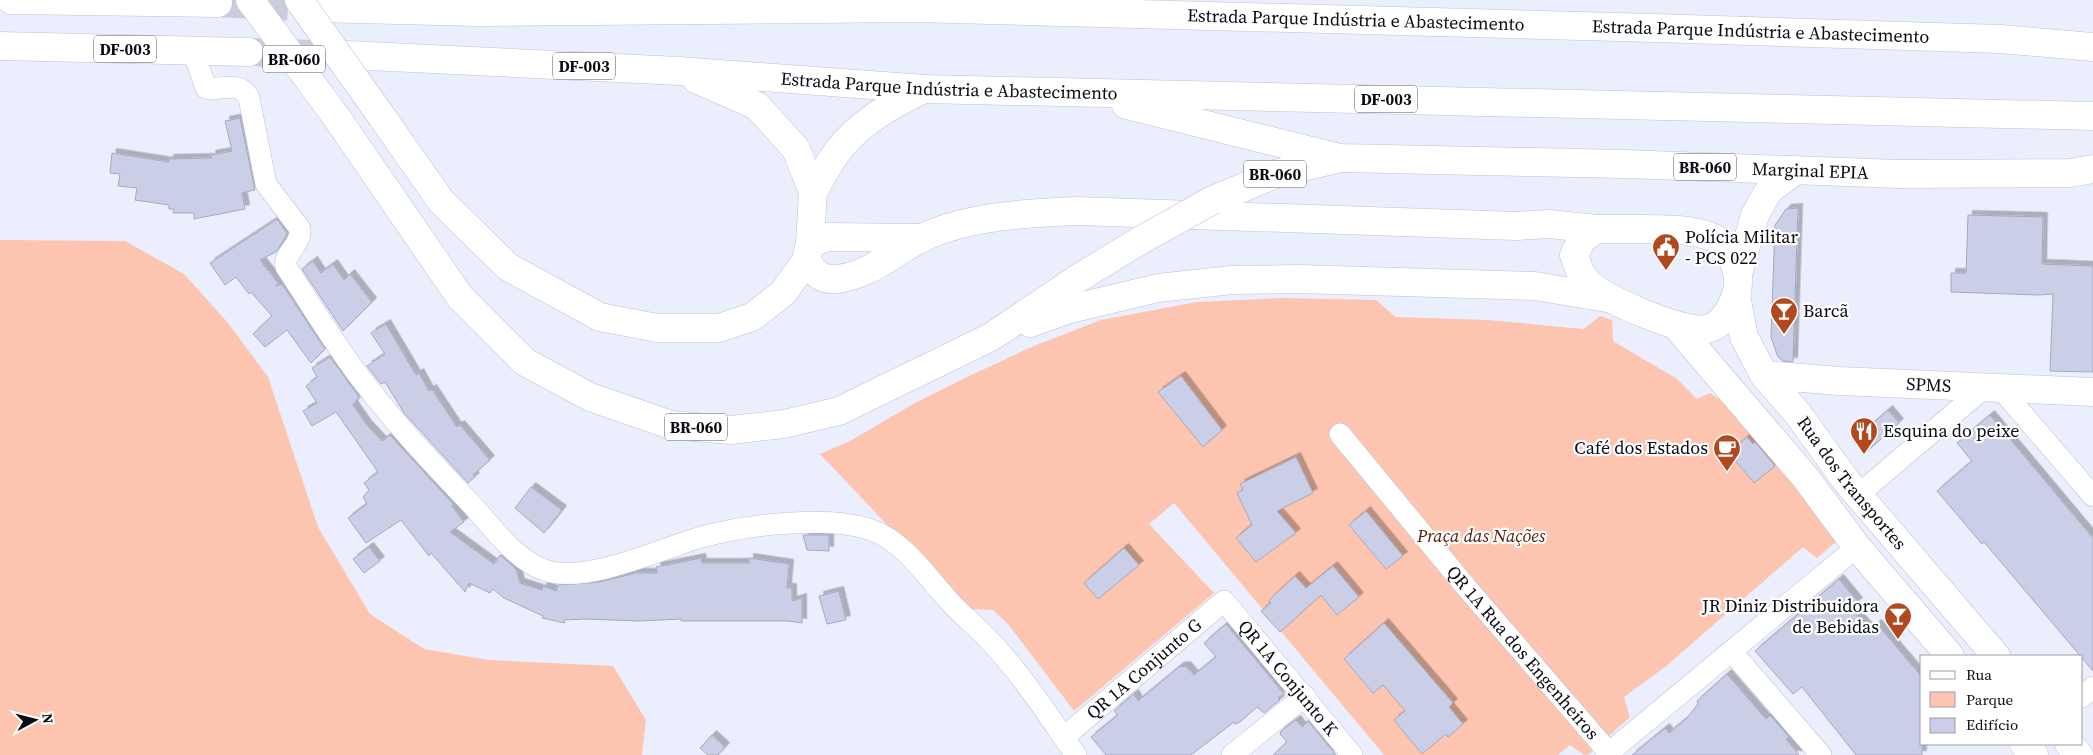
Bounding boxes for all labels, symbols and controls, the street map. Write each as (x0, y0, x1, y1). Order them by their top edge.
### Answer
street label: Estrada Parque Indústria e Abastecimento (1187, 2, 1525, 36)
street label: Estrada Parque Indústria e Abastecimento (1592, 13, 1930, 49)
road number: DF-003 (94, 36, 156, 62)
road number: BR-060 (263, 46, 325, 72)
road number: DF-003 (553, 52, 615, 80)
street label: Estrada Parque Indústria e Abastecimento (780, 65, 1118, 105)
road number: DF-003 (1355, 86, 1417, 112)
road number: BR-060 (1674, 154, 1736, 180)
street label: Marginal EPIA (1752, 156, 1869, 185)
road number: BR-060 (1244, 160, 1306, 188)
place label: Polícia Militar - PCS 022 (1685, 224, 1798, 270)
public building icon: Polícia Militar - PCS 022 (1651, 232, 1681, 271)
bar icon: Barcã (1769, 296, 1799, 335)
place label: Barcã (1803, 298, 1850, 323)
street label: SPMS (1906, 371, 1952, 398)
street label: Rua dos Transportes (1792, 411, 1913, 555)
road number: BR-060 (665, 414, 727, 441)
restaurant icon: Esquina do peixe (1849, 416, 1879, 455)
place label: Esquina do peixe (1883, 418, 2019, 443)
cafe icon: Café dos Estados (1712, 433, 1742, 472)
place label: Café dos Estados (1574, 435, 1708, 460)
park label: Praça das Nações (1416, 523, 1546, 548)
street label: QR 1A Rua dos Engenheiros (1441, 560, 1605, 745)
place label: JR Diniz Distribuidora de Bebidas (1701, 593, 1880, 639)
bar icon: JR Diniz Distribuidora de Bebidas (1883, 601, 1913, 640)
street label: QR 1A Conjunto G (1081, 612, 1207, 725)
street label: QR 1A Conjunto K (1233, 614, 1344, 741)
legend (1920, 655, 2083, 745)
text: Rua (1966, 664, 1992, 685)
text: Parque (1966, 689, 2014, 710)
north arrow (10, 695, 60, 745)
text: N (37, 712, 58, 725)
text: Edifício (1966, 714, 2018, 735)

